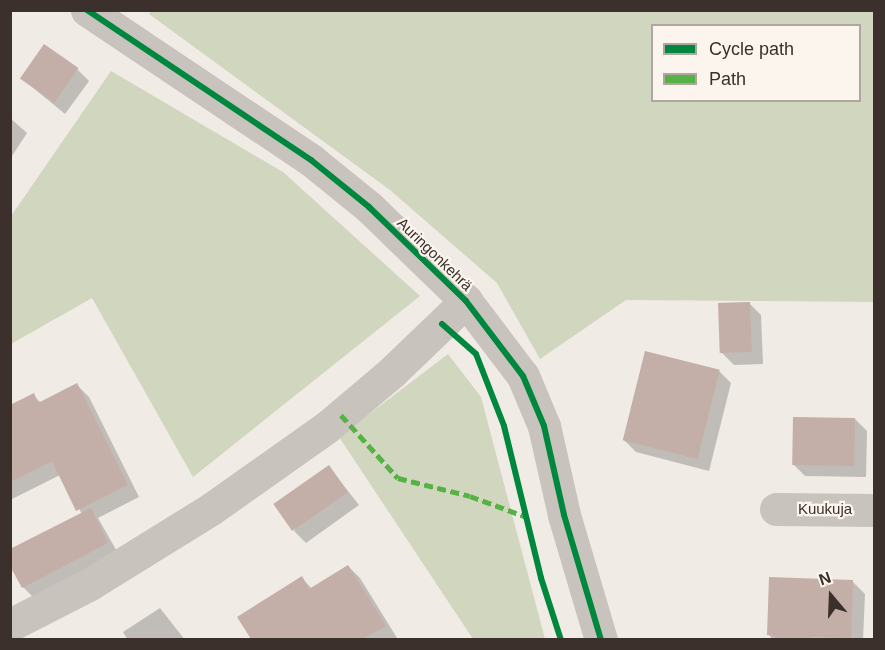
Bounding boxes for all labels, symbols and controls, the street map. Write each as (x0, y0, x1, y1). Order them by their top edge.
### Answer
legend (651, 24, 861, 102)
text: Cycle path (709, 39, 794, 59)
text: Path (709, 69, 746, 89)
street label: Auringonkehrä (394, 214, 476, 294)
street label: Kuukuja (798, 500, 852, 518)
north arrow (801, 566, 861, 626)
text: N (817, 569, 833, 588)

